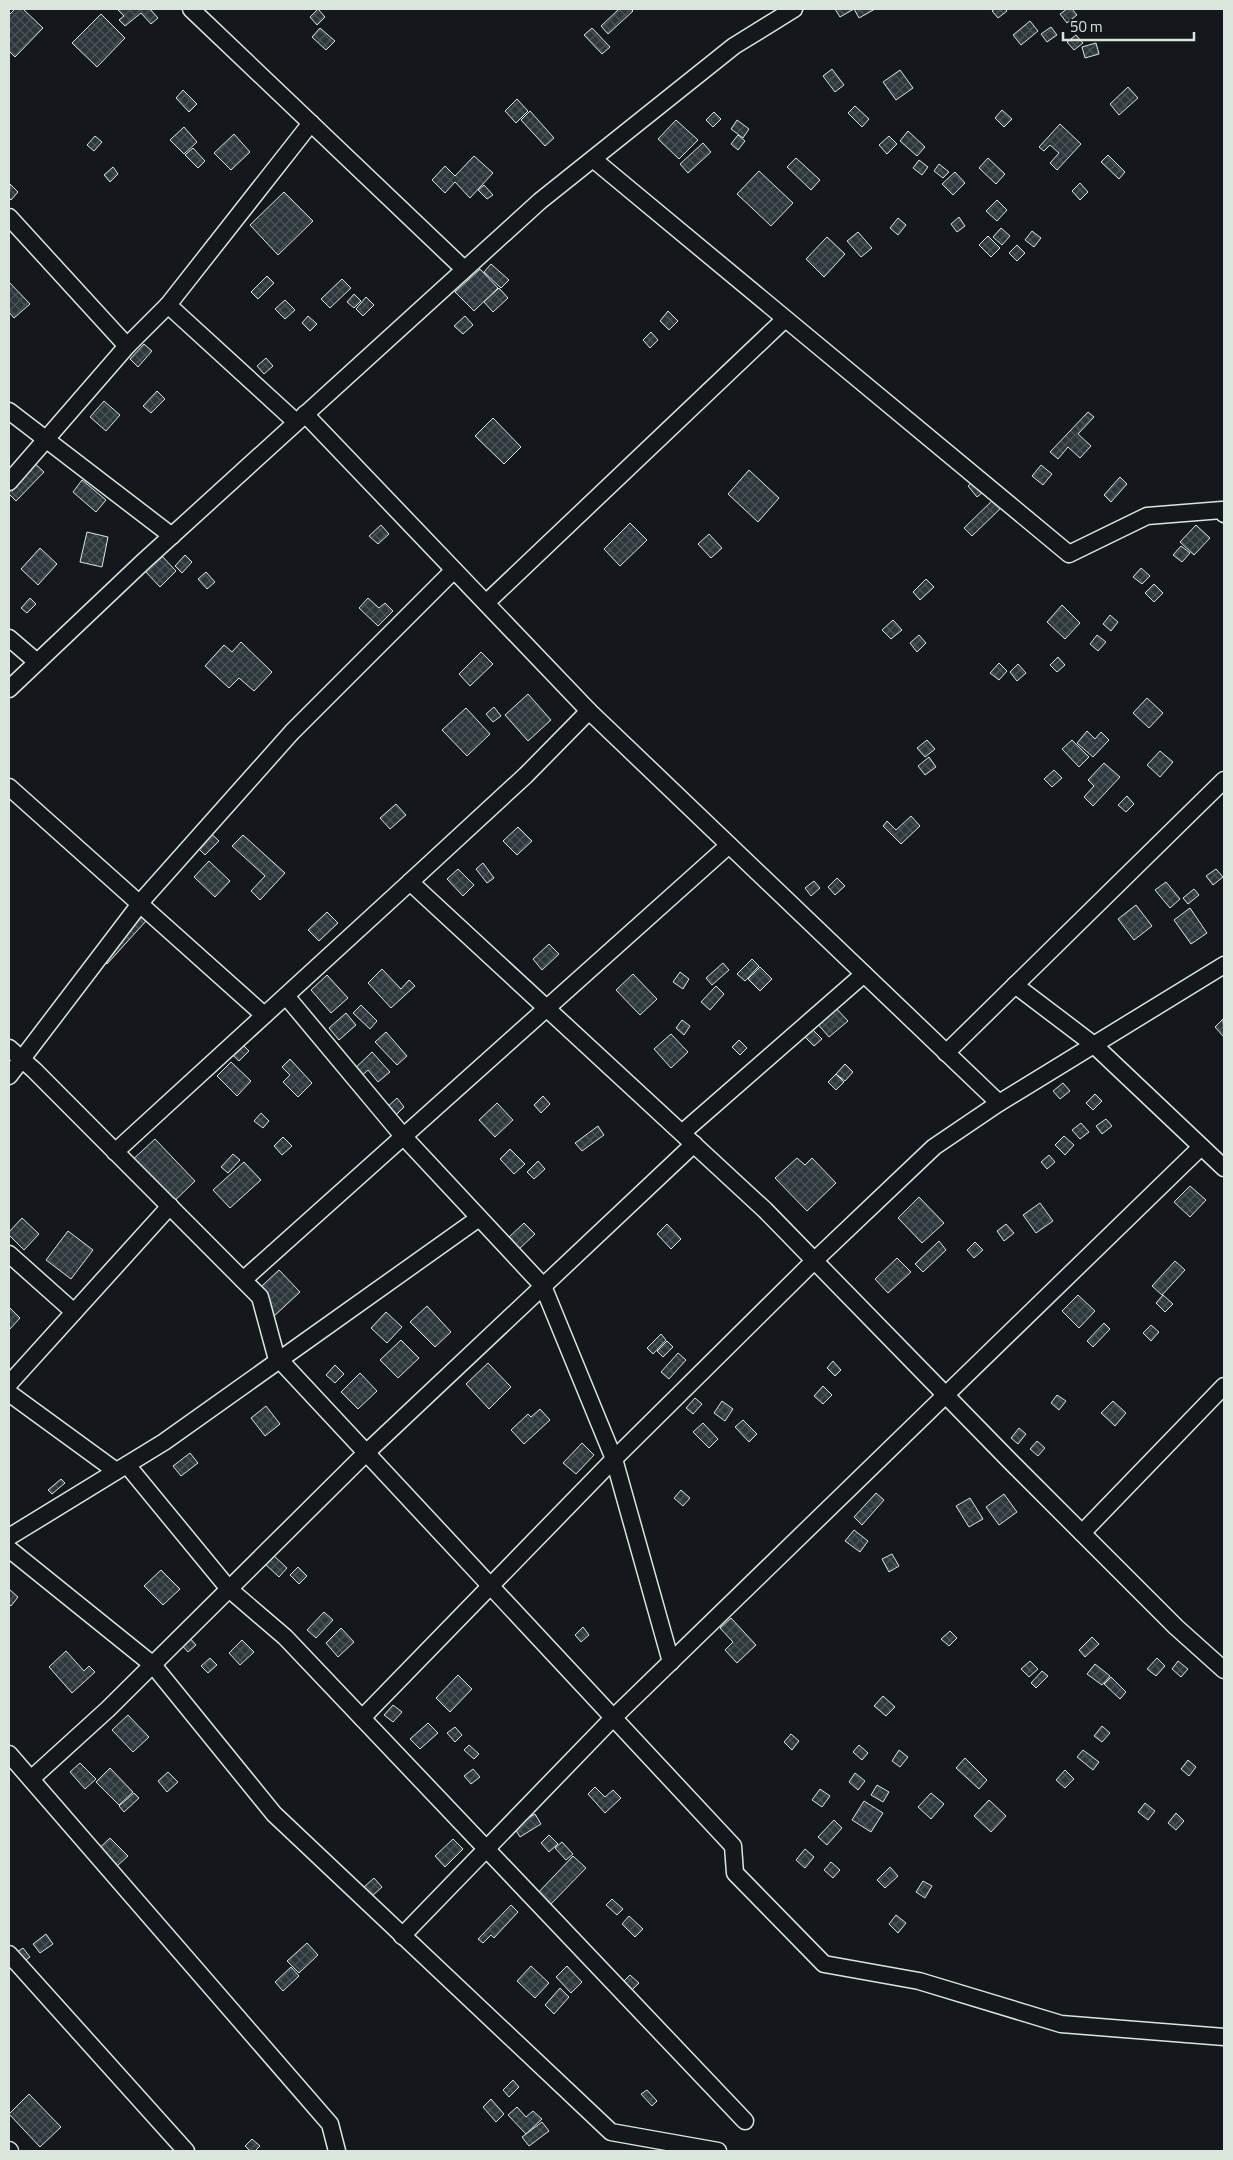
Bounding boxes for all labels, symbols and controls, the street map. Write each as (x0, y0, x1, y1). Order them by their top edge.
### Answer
scale bar (1063, 10, 1194, 42)
text: 50 m (1070, 15, 1103, 38)

